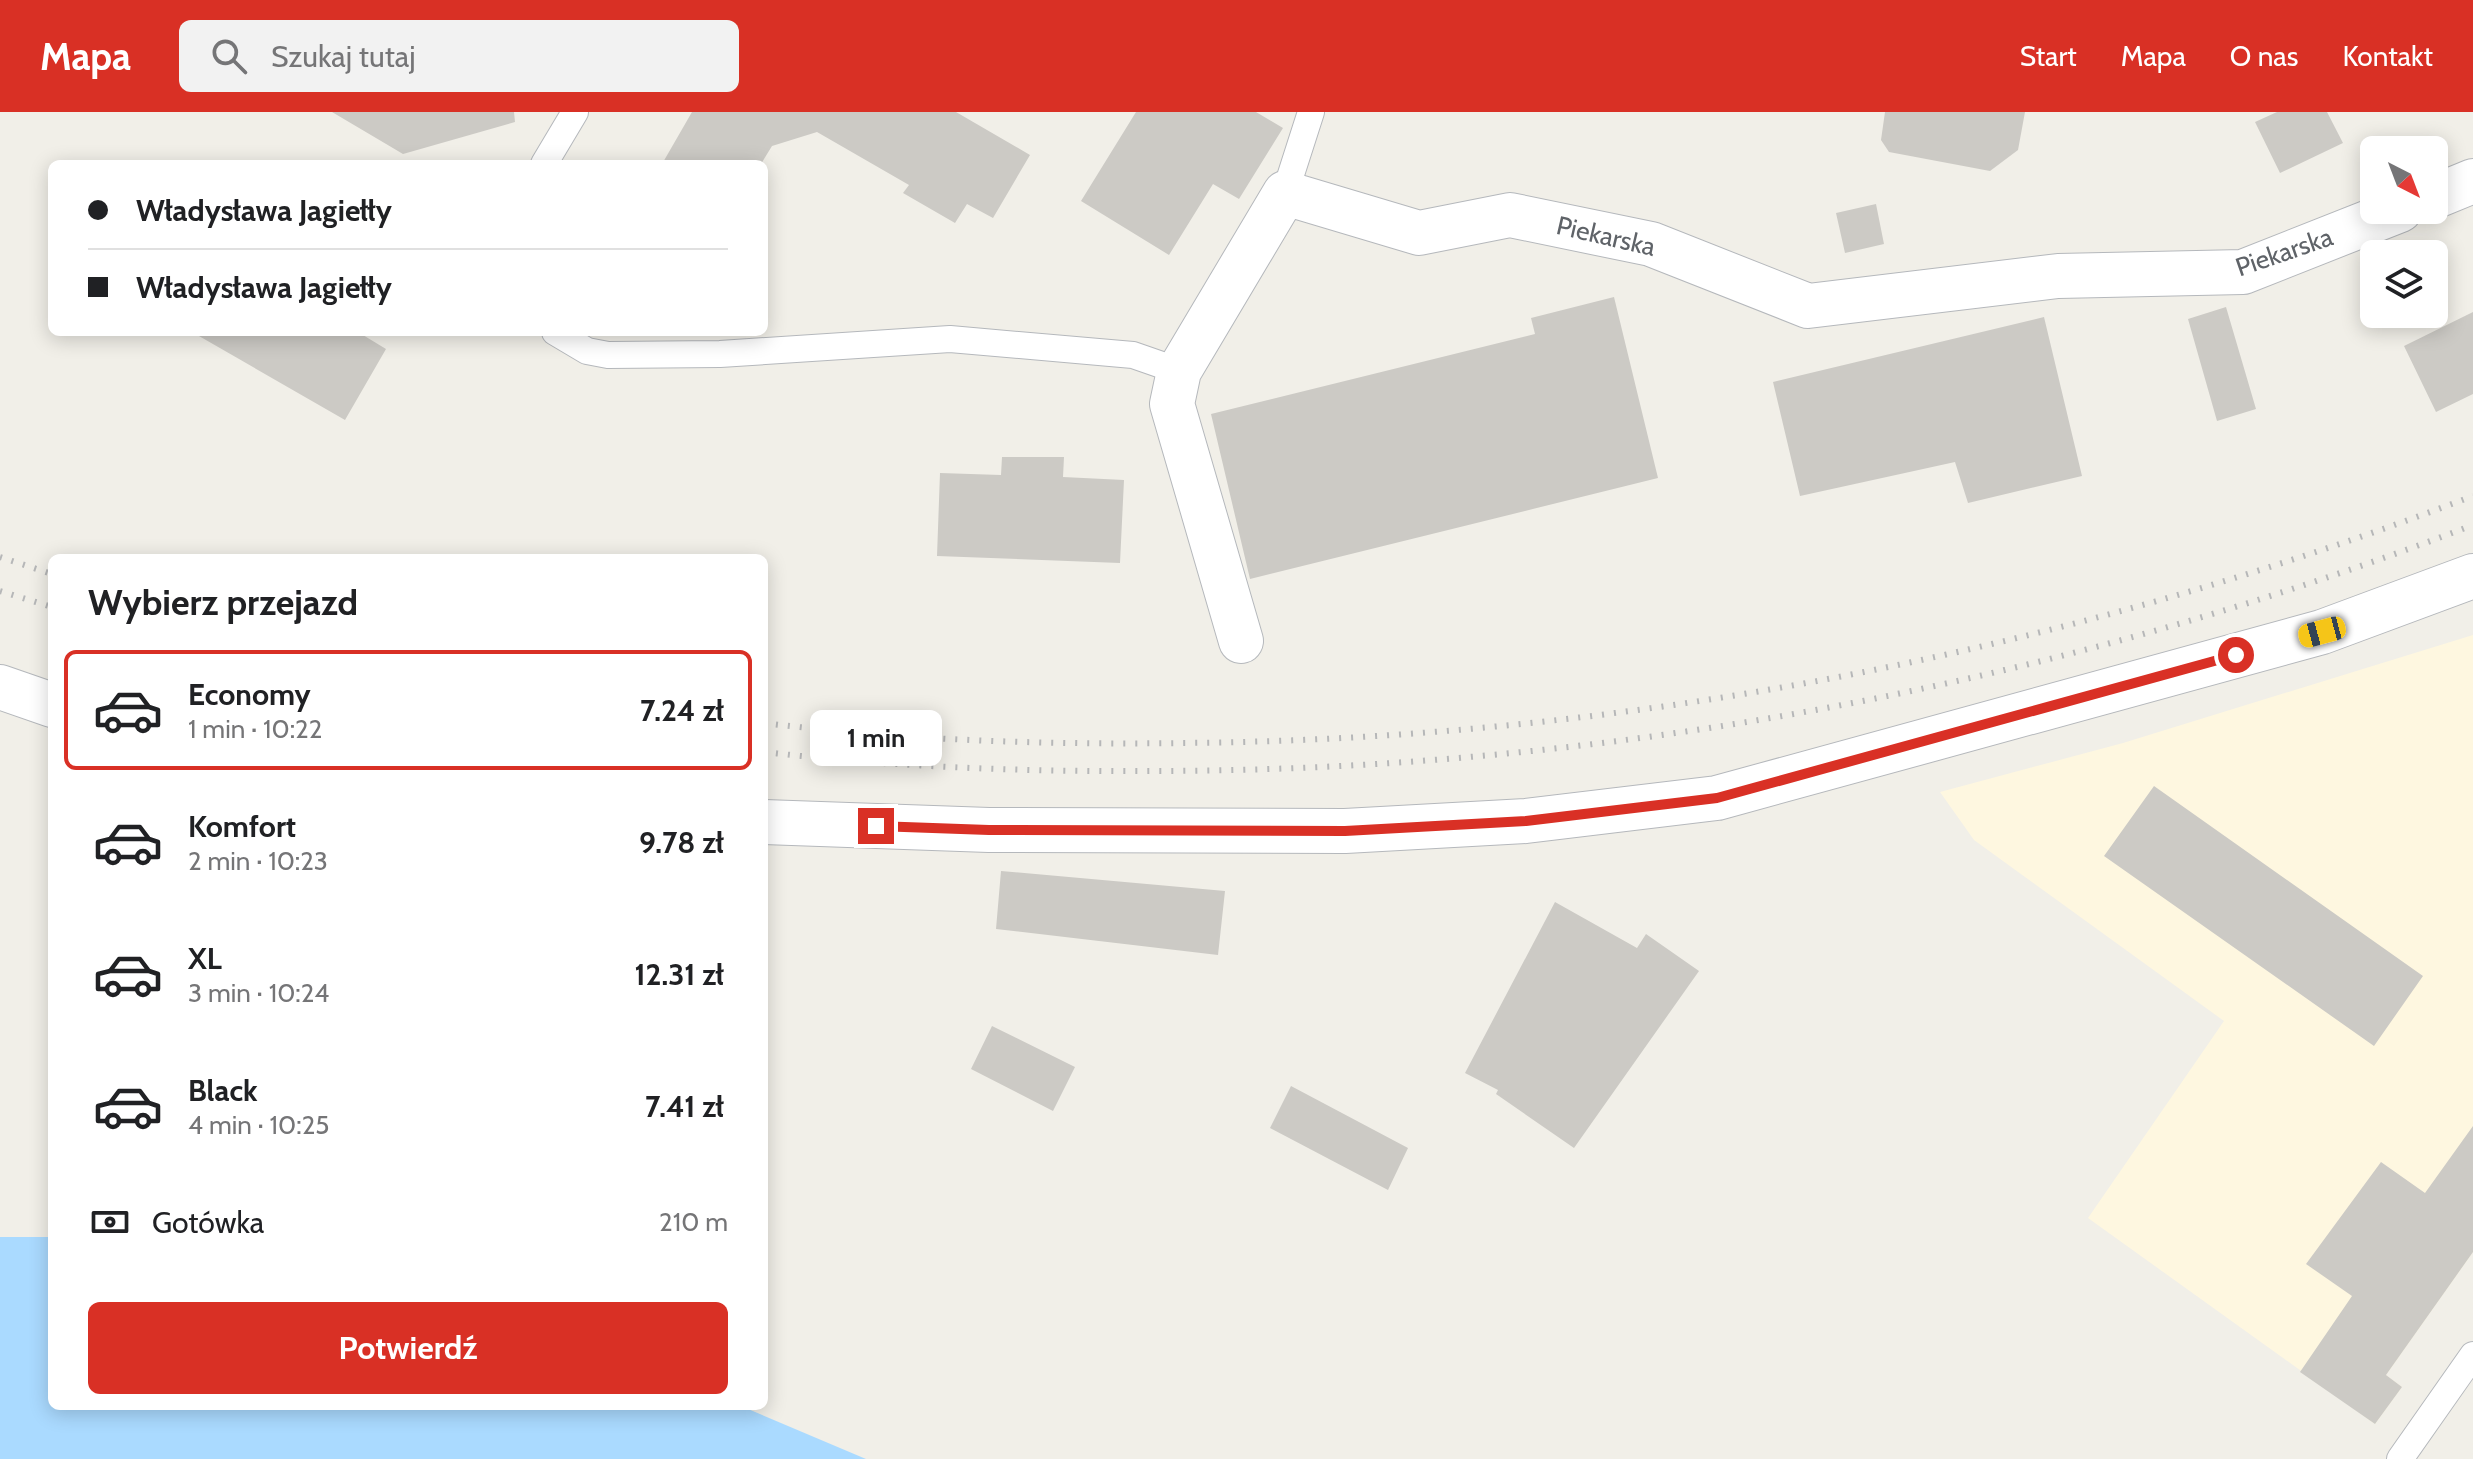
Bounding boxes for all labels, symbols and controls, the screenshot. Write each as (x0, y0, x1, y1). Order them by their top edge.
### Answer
search box (179, 20, 739, 92)
text: Mapa (40, 33, 131, 80)
icon: search (207, 34, 251, 78)
text: Szukaj tutaj (271, 38, 416, 75)
text: Start (2020, 39, 2077, 73)
text: Mapa (2121, 39, 2186, 73)
text: O nas (2230, 39, 2298, 73)
text: Kontakt (2342, 39, 2433, 73)
north arrow (2360, 136, 2448, 224)
map controls (2360, 136, 2448, 328)
text: Władysława Jagiełły (136, 192, 392, 229)
street label: Piekarska (1553, 209, 1659, 263)
street label: Piekarska (2231, 220, 2337, 283)
button: layers (2360, 240, 2448, 328)
text: Władysława Jagiełły (136, 269, 392, 306)
text: Wybierz przejazd (88, 580, 358, 624)
car (2296, 614, 2348, 650)
route start (2218, 637, 2254, 673)
icon: car (92, 674, 164, 746)
text: Economy (188, 676, 311, 713)
text: 7.24 zł (640, 692, 724, 729)
callout: 1 min (810, 710, 942, 766)
text: 1 min · 10:22 (188, 713, 322, 745)
text: 1 min (847, 722, 905, 754)
icon: car (92, 806, 164, 878)
text: Komfort (188, 808, 296, 845)
route end (858, 808, 894, 844)
text: 9.78 zł (639, 824, 724, 861)
text: 2 min · 10:23 (188, 845, 328, 877)
icon: car (92, 938, 164, 1010)
text: XL (188, 940, 222, 977)
text: 12.31 zł (635, 956, 724, 993)
text: 3 min · 10:24 (188, 977, 329, 1009)
icon: car (92, 1070, 164, 1142)
text: Black (188, 1072, 258, 1109)
text: 7.41 zł (645, 1088, 724, 1125)
text: 4 min · 10:25 (188, 1109, 329, 1141)
icon: cash (88, 1200, 132, 1244)
text: Gotówka (152, 1204, 264, 1241)
text: 210 m (659, 1206, 728, 1238)
button: Potwierdź (88, 1302, 728, 1394)

